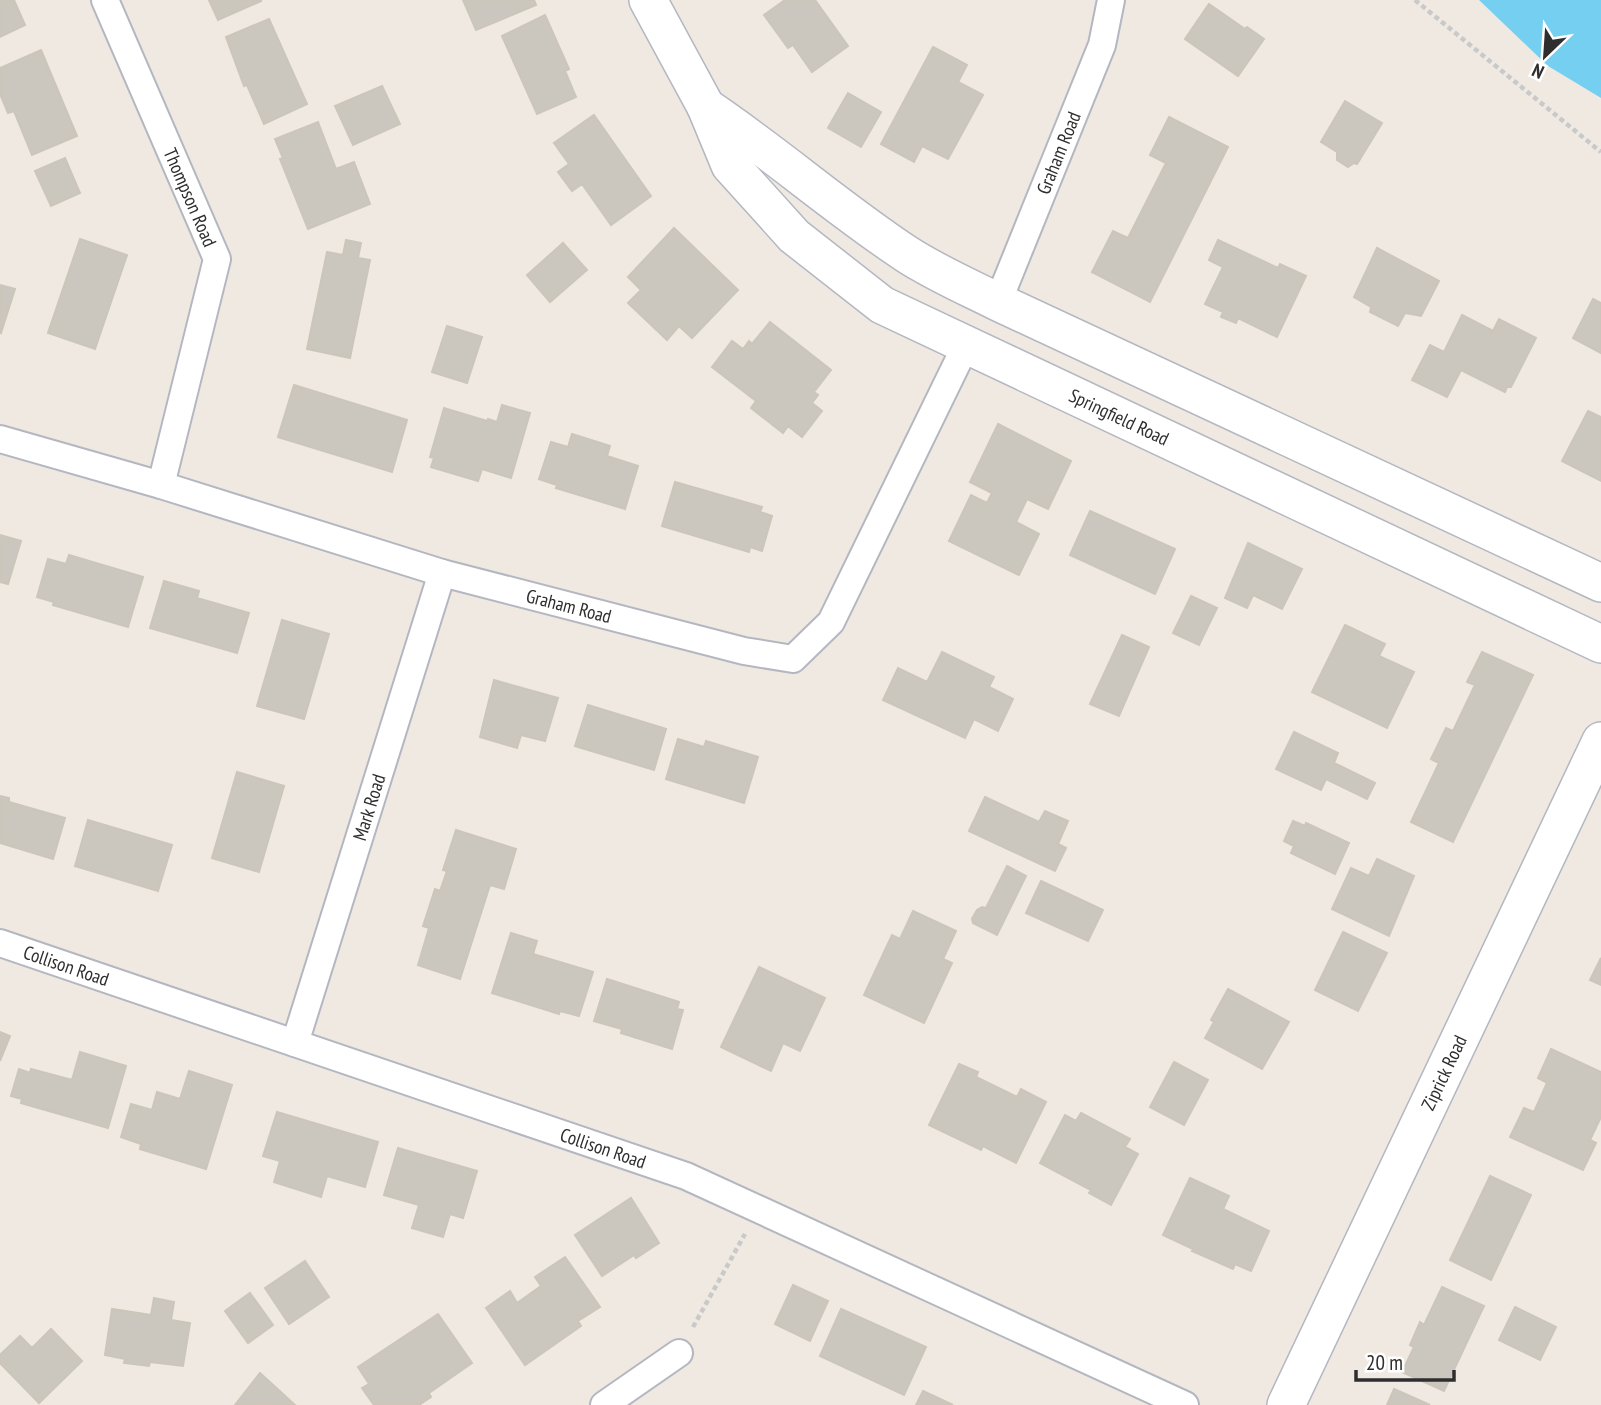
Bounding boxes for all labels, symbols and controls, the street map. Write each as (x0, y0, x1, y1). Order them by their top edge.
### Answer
north arrow (1510, 21, 1580, 91)
text: N (1528, 58, 1548, 84)
street label: Graham Road (1031, 108, 1086, 198)
street label: Thompson Road (158, 144, 222, 250)
street label: Springfield Road (1065, 383, 1173, 451)
street label: Graham Road (524, 583, 614, 628)
street label: Mark Road (347, 771, 390, 843)
street label: Collison Road (20, 940, 112, 991)
street label: Ziprick Road (1416, 1031, 1472, 1114)
street label: Collison Road (557, 1122, 649, 1174)
scale bar (1356, 1338, 1454, 1382)
text: 20 m (1366, 1349, 1403, 1376)

